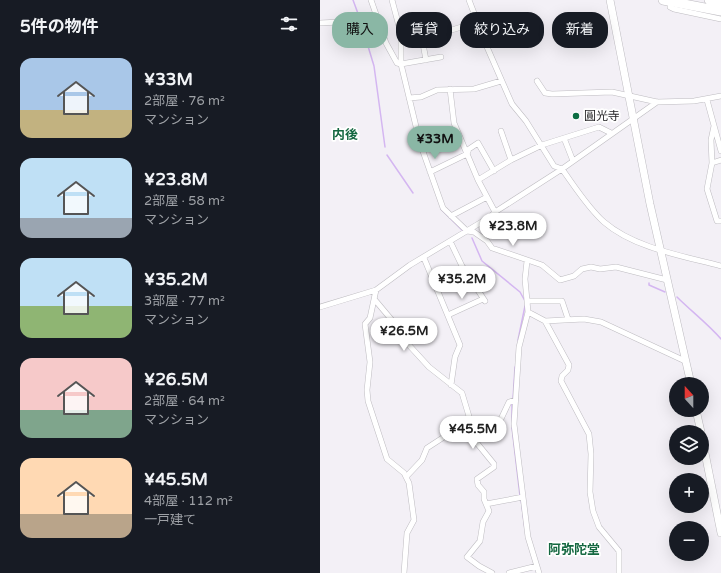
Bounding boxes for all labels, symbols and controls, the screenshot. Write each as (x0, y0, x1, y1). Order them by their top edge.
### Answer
chip: 購入 (332, 12, 388, 48)
chip: 賃貸 (396, 12, 452, 48)
chip: 絞り込み (460, 12, 544, 48)
chip: 新着 (552, 12, 608, 48)
icon: filters (278, 13, 300, 35)
text: 5件の物件 (20, 16, 99, 37)
text: ¥33M (144, 69, 193, 90)
icon: home (52, 74, 100, 122)
text: 2部屋 · 76 m² (144, 93, 225, 109)
place label: 圓光寺 (584, 109, 620, 123)
marker: 圓光寺 (571, 111, 581, 121)
text: マンション (144, 112, 209, 128)
pin: ¥33M (411, 126, 459, 160)
district label: 内後 (332, 127, 358, 143)
text: ¥33M (416, 131, 454, 147)
text: ¥23.8M (144, 169, 208, 190)
icon: home (52, 174, 100, 222)
text: 2部屋 · 58 m² (144, 193, 225, 209)
text: マンション (144, 212, 209, 228)
pin: ¥23.8M (480, 213, 546, 247)
text: ¥23.8M (489, 218, 537, 234)
pin: ¥35.2M (429, 266, 495, 300)
text: ¥35.2M (144, 269, 208, 290)
text: ¥35.2M (438, 271, 486, 287)
icon: home (52, 274, 100, 322)
text: 3部屋 · 77 m² (144, 293, 225, 309)
text: マンション (144, 312, 209, 328)
pin: ¥26.5M (371, 318, 437, 352)
text: ¥26.5M (380, 323, 428, 339)
text: ¥26.5M (144, 369, 208, 390)
icon: home (52, 374, 100, 422)
north arrow (669, 377, 709, 417)
map controls (669, 377, 709, 561)
text: 2部屋 · 64 m² (144, 393, 225, 409)
text: マンション (144, 412, 209, 428)
pin: ¥45.5M (440, 416, 506, 450)
text: ¥45.5M (449, 421, 497, 437)
button: layers (669, 425, 709, 465)
text: ¥45.5M (144, 469, 208, 490)
button: + (669, 473, 709, 513)
icon: home (52, 474, 100, 522)
text: 4部屋 · 112 m² (144, 493, 233, 509)
text: 一戸建て (144, 512, 196, 528)
button: − (669, 521, 709, 561)
district label: 阿弥陀堂 (548, 542, 600, 558)

